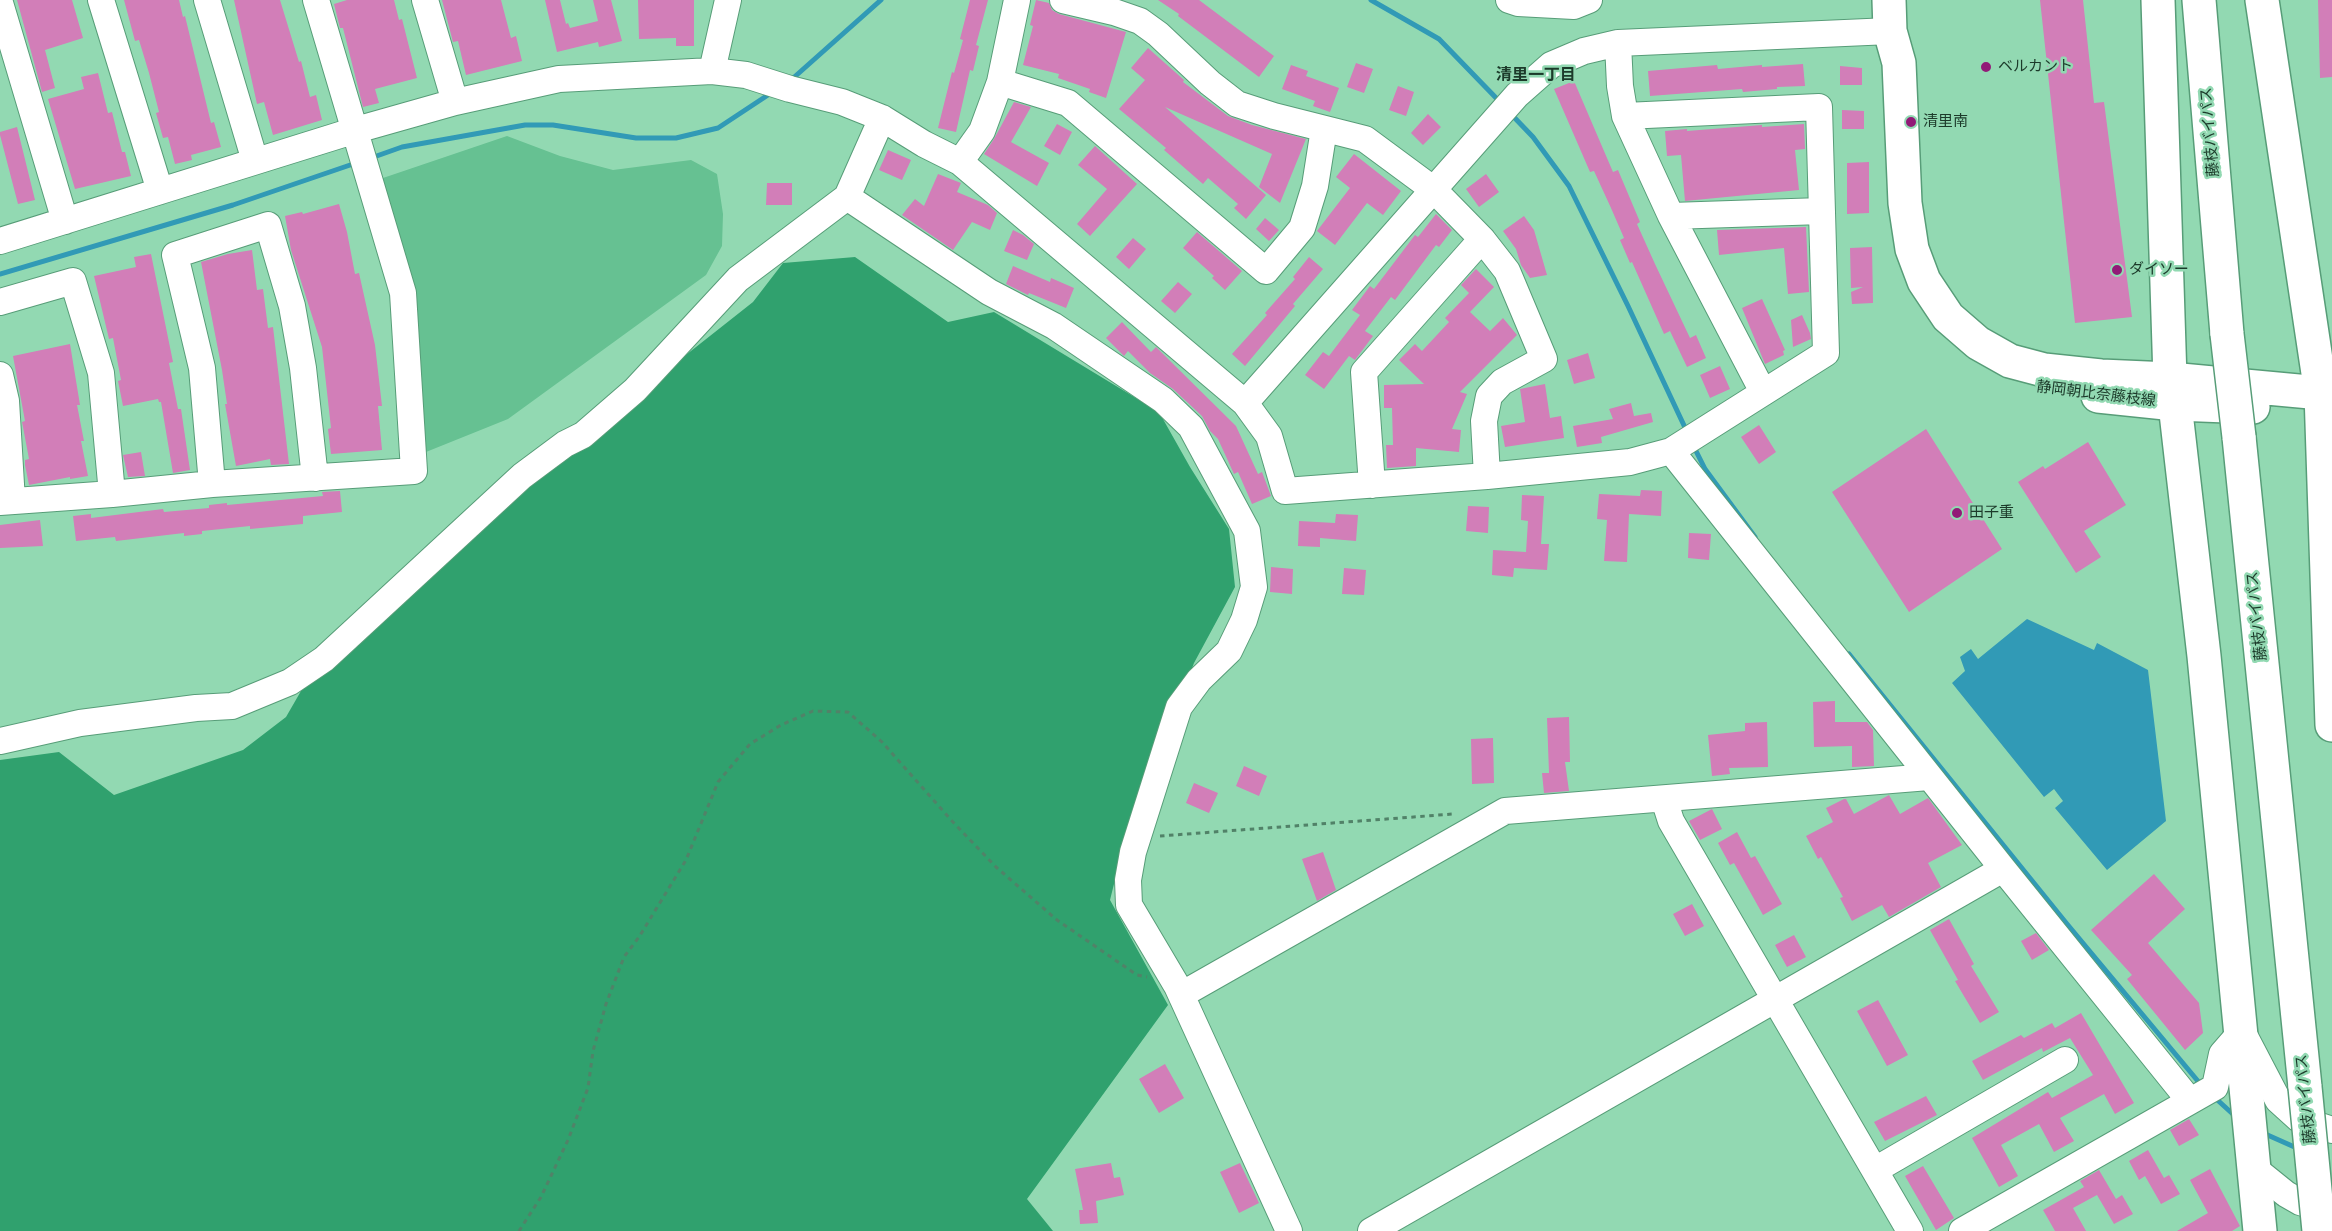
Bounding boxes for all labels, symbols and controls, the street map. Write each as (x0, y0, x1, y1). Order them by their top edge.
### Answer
place label: ベルカント (1998, 58, 2073, 76)
marker: ベルカント (1979, 60, 1993, 74)
district label: 清里一丁目 (1496, 65, 1576, 85)
street label: 藤枝バイパス (2197, 86, 2223, 178)
place label: 清里南 (1923, 113, 1968, 131)
marker: 清里南 (1904, 115, 1918, 129)
place label: ダイソー (2129, 261, 2189, 279)
marker: ダイソー (2110, 263, 2124, 277)
street label: 静岡朝比奈藤枝線 (2035, 378, 2157, 410)
place label: 田子重 (1969, 504, 2014, 522)
marker: 田子重 (1950, 506, 1964, 520)
street label: 藤枝バイパス (2243, 570, 2271, 662)
street label: 藤枝バイパス (2292, 1053, 2320, 1145)

